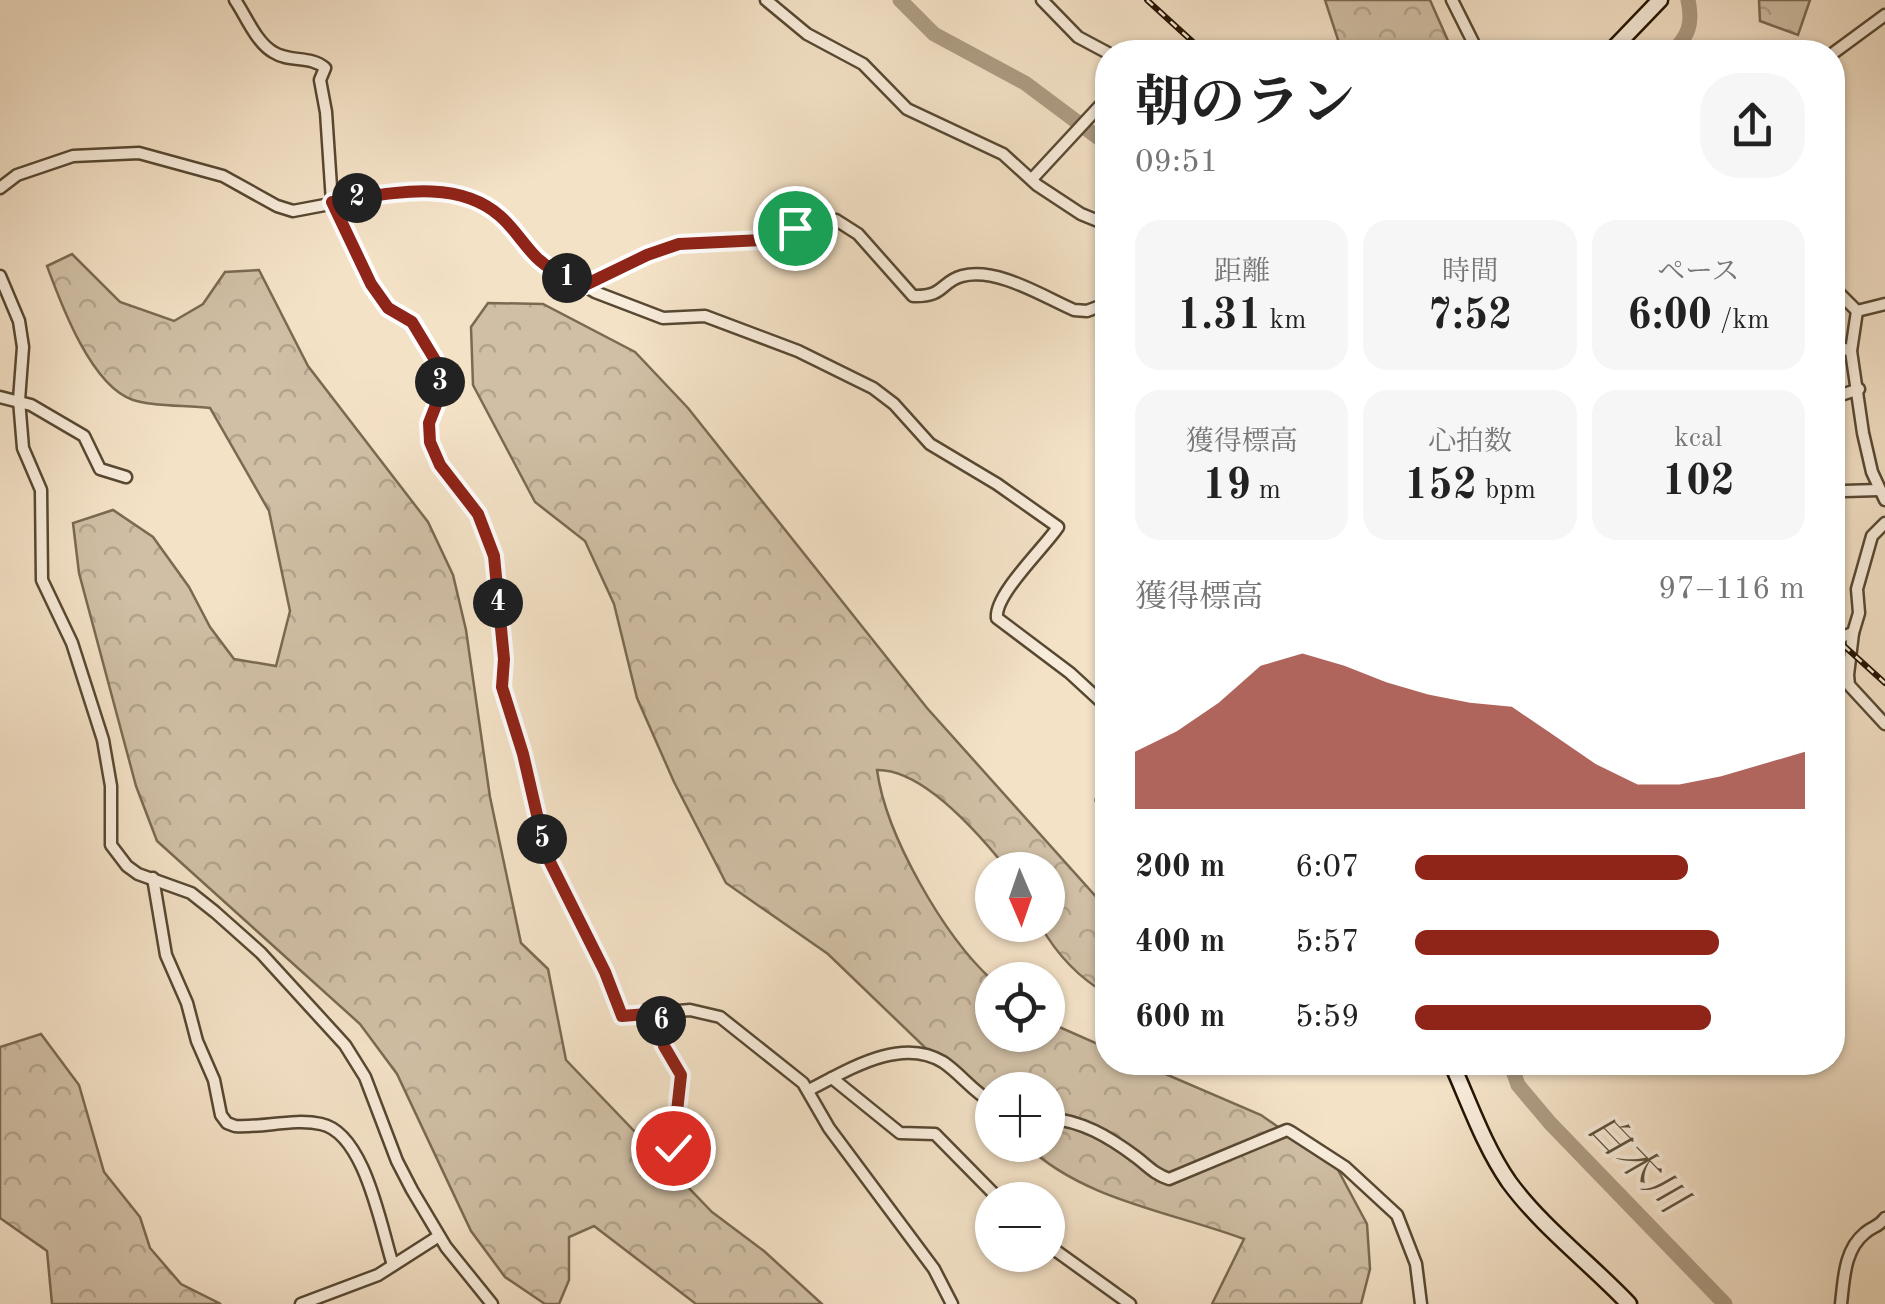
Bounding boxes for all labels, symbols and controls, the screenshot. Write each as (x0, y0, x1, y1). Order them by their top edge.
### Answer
button: share (1700, 73, 1805, 178)
text: 朝のラン (1135, 78, 1355, 133)
text: 09:51 (1135, 147, 1218, 179)
pin: 2 (332, 173, 382, 223)
text: 2 (349, 184, 365, 212)
pin (753, 186, 838, 271)
icon: arrive (768, 201, 823, 256)
pin: 1 (542, 253, 592, 303)
text: 距離 (1214, 259, 1270, 287)
text: 時間 (1442, 259, 1498, 287)
text: ペース (1657, 259, 1740, 287)
text: 1 (559, 264, 575, 292)
text: 1.31 (1177, 296, 1262, 338)
text: 7:52 (1428, 296, 1512, 338)
text: 6:00 (1627, 296, 1712, 338)
text: km (1262, 307, 1306, 335)
text: /km (1712, 307, 1769, 335)
pin: 3 (415, 357, 465, 407)
text: 3 (432, 368, 448, 396)
text: kcal (1674, 425, 1722, 453)
text: 獲得標高 (1186, 429, 1298, 457)
text: 心拍数 (1428, 429, 1512, 457)
text: 102 (1662, 462, 1735, 504)
text: 19 (1202, 466, 1251, 508)
text: 152 (1404, 466, 1477, 508)
text: m (1251, 477, 1281, 505)
text: bpm (1477, 477, 1536, 505)
text: 97–116 m (1658, 574, 1805, 606)
pin: 4 (473, 578, 523, 628)
text: 獲得標高 (1135, 583, 1263, 615)
text: 4 (490, 589, 506, 617)
pin: 5 (517, 814, 567, 864)
text: 5 (534, 825, 550, 853)
north arrow (975, 852, 1065, 942)
map controls (975, 852, 1065, 1272)
text: 200 m (1135, 852, 1225, 884)
text: 6:07 (1295, 852, 1360, 884)
text: 400 m (1135, 927, 1225, 959)
text: 5:57 (1295, 927, 1360, 959)
button: locate (975, 962, 1065, 1052)
pin: 6 (636, 996, 686, 1046)
text: 600 m (1135, 1002, 1225, 1034)
text: 5:59 (1295, 1002, 1360, 1034)
text: 6 (653, 1007, 669, 1035)
button: + (975, 1072, 1065, 1162)
water label: 白木川 (1579, 1105, 1697, 1225)
pin (631, 1106, 716, 1191)
icon: check (646, 1121, 701, 1176)
button: − (975, 1182, 1065, 1272)

